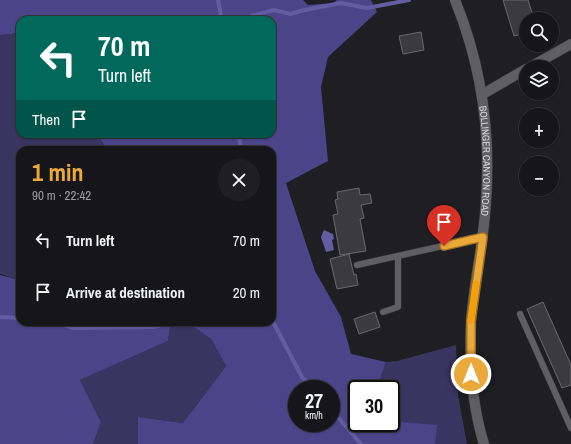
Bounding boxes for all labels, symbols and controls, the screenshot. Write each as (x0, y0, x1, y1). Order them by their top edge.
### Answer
map controls (519, 12, 559, 196)
button: search (519, 12, 559, 52)
text: 70 m (98, 27, 150, 65)
icon: left (32, 32, 84, 84)
button: layers (519, 60, 559, 100)
text: Turn left (98, 63, 151, 88)
street label: BOLLINGER CANYON ROAD (477, 105, 494, 217)
icon: arrive (68, 108, 90, 130)
button: + (519, 108, 559, 148)
text: Then (32, 109, 60, 130)
text: 1 min (32, 156, 83, 188)
button: − (519, 156, 559, 196)
button: close (218, 159, 260, 201)
text: 90 m · 22:42 (32, 187, 91, 204)
pin (427, 205, 461, 246)
icon: arrive (433, 211, 455, 233)
icon: left (32, 229, 54, 251)
text: Turn left (66, 230, 114, 251)
text: 70 m (233, 230, 260, 251)
icon: arrive (32, 281, 54, 303)
text: Arrive at destination (66, 282, 185, 303)
text: 20 m (233, 282, 260, 303)
position arrow (450, 353, 492, 395)
speed limit sign: 30 (348, 380, 400, 432)
text: 27 (305, 387, 323, 414)
text: km/h (305, 409, 323, 422)

